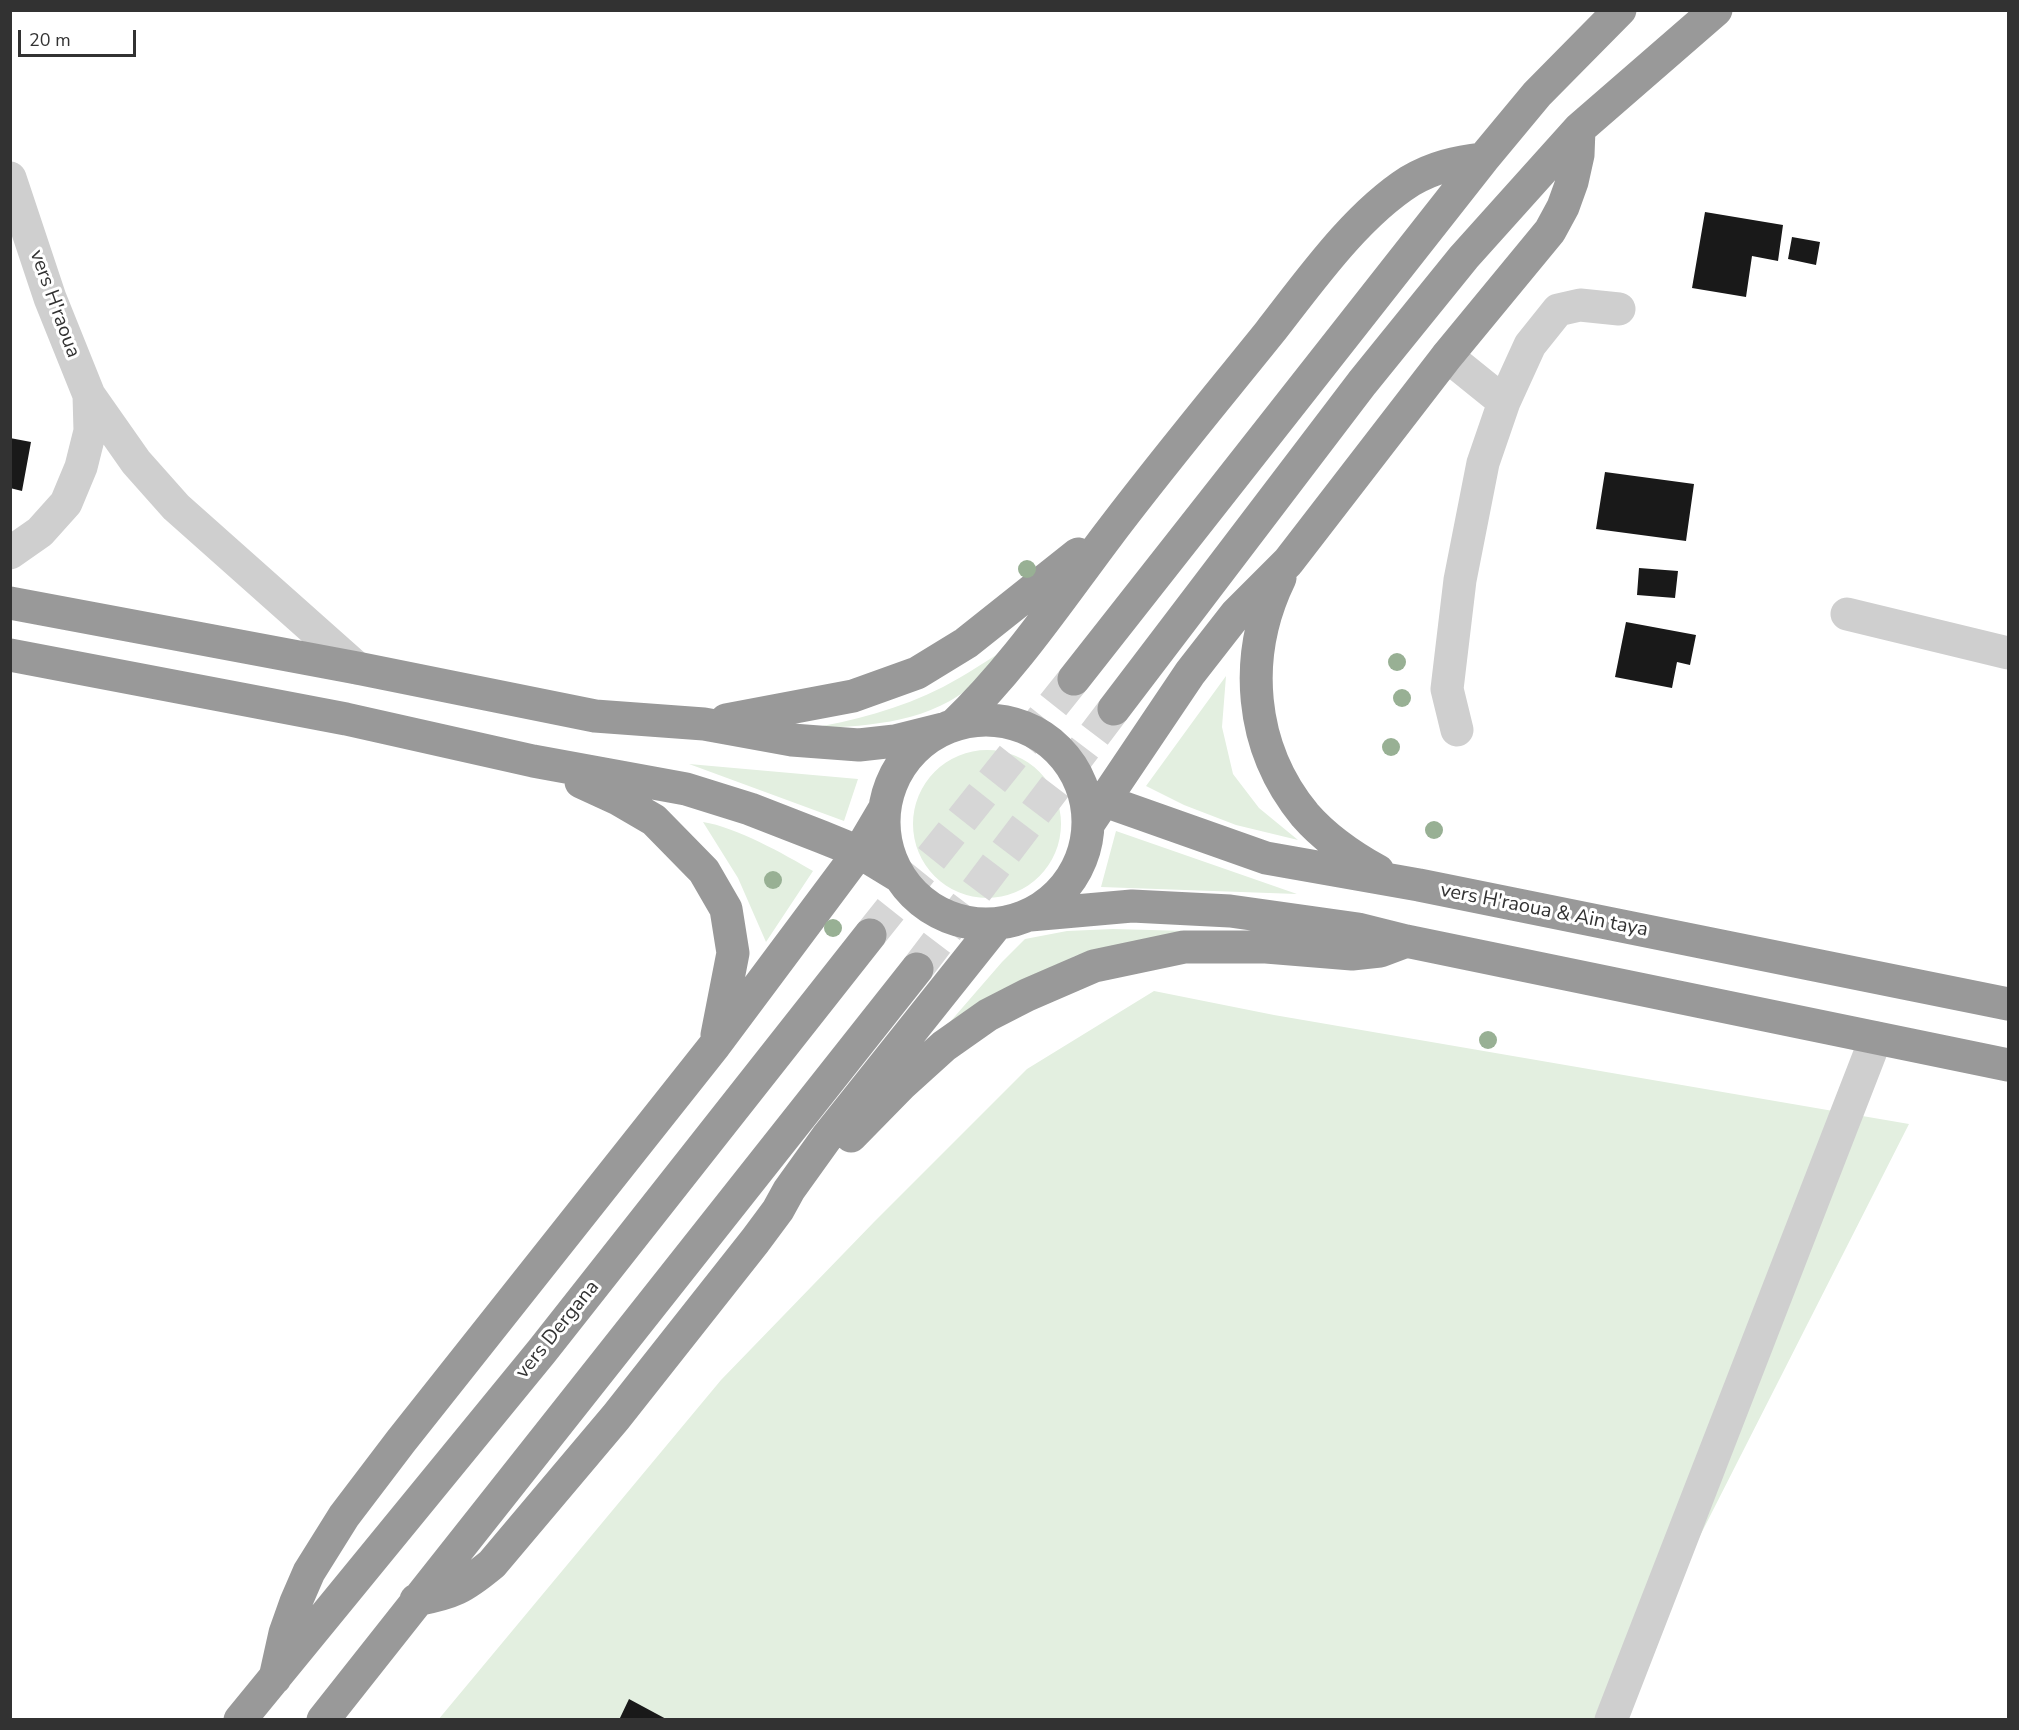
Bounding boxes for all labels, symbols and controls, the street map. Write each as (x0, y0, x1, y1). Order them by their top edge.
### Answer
scale bar (21, 18, 140, 56)
text: 20 m (29, 28, 71, 52)
street label: vers H'raoua (23, 247, 85, 361)
street label: vers H'raoua & Ain taya (1438, 879, 1650, 943)
street label: vers Dergana (511, 1276, 605, 1384)

